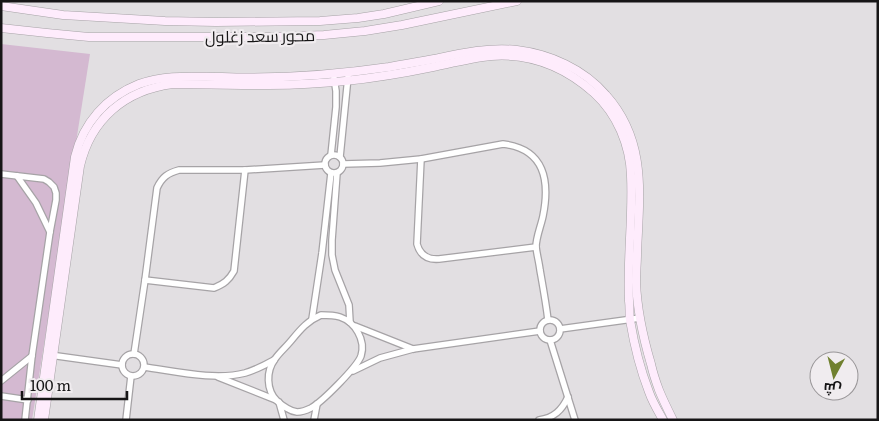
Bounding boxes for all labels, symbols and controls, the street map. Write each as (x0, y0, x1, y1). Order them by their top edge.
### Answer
street label: محور سعد زغلول (205, 22, 315, 48)
north arrow (809, 351, 859, 401)
scale bar (22, 368, 128, 400)
text: 100 m (30, 373, 71, 396)
text: ش (822, 379, 842, 401)

